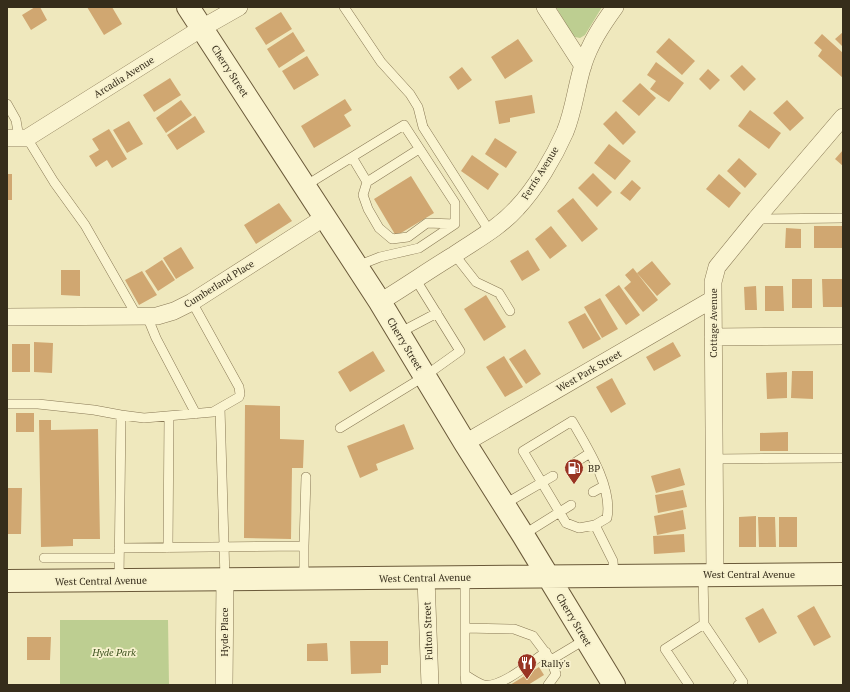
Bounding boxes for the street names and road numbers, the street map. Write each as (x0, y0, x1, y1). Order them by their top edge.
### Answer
street label: Cherry Street (208, 43, 252, 100)
street label: Arcadia Avenue (91, 53, 157, 101)
street label: Ferris Avenue (518, 144, 562, 202)
street label: Cumberland Place (181, 257, 257, 311)
street label: Cottage Avenue (707, 288, 720, 358)
street label: Cherry Street (384, 315, 426, 373)
street label: West Park Street (554, 347, 624, 395)
street label: West Central Avenue (703, 568, 795, 581)
street label: West Central Avenue (379, 571, 471, 585)
street label: West Central Avenue (55, 574, 147, 588)
street label: Cherry Street (553, 591, 595, 649)
street label: Fulton Street (420, 601, 436, 660)
street label: Hyde Place (218, 608, 231, 656)

